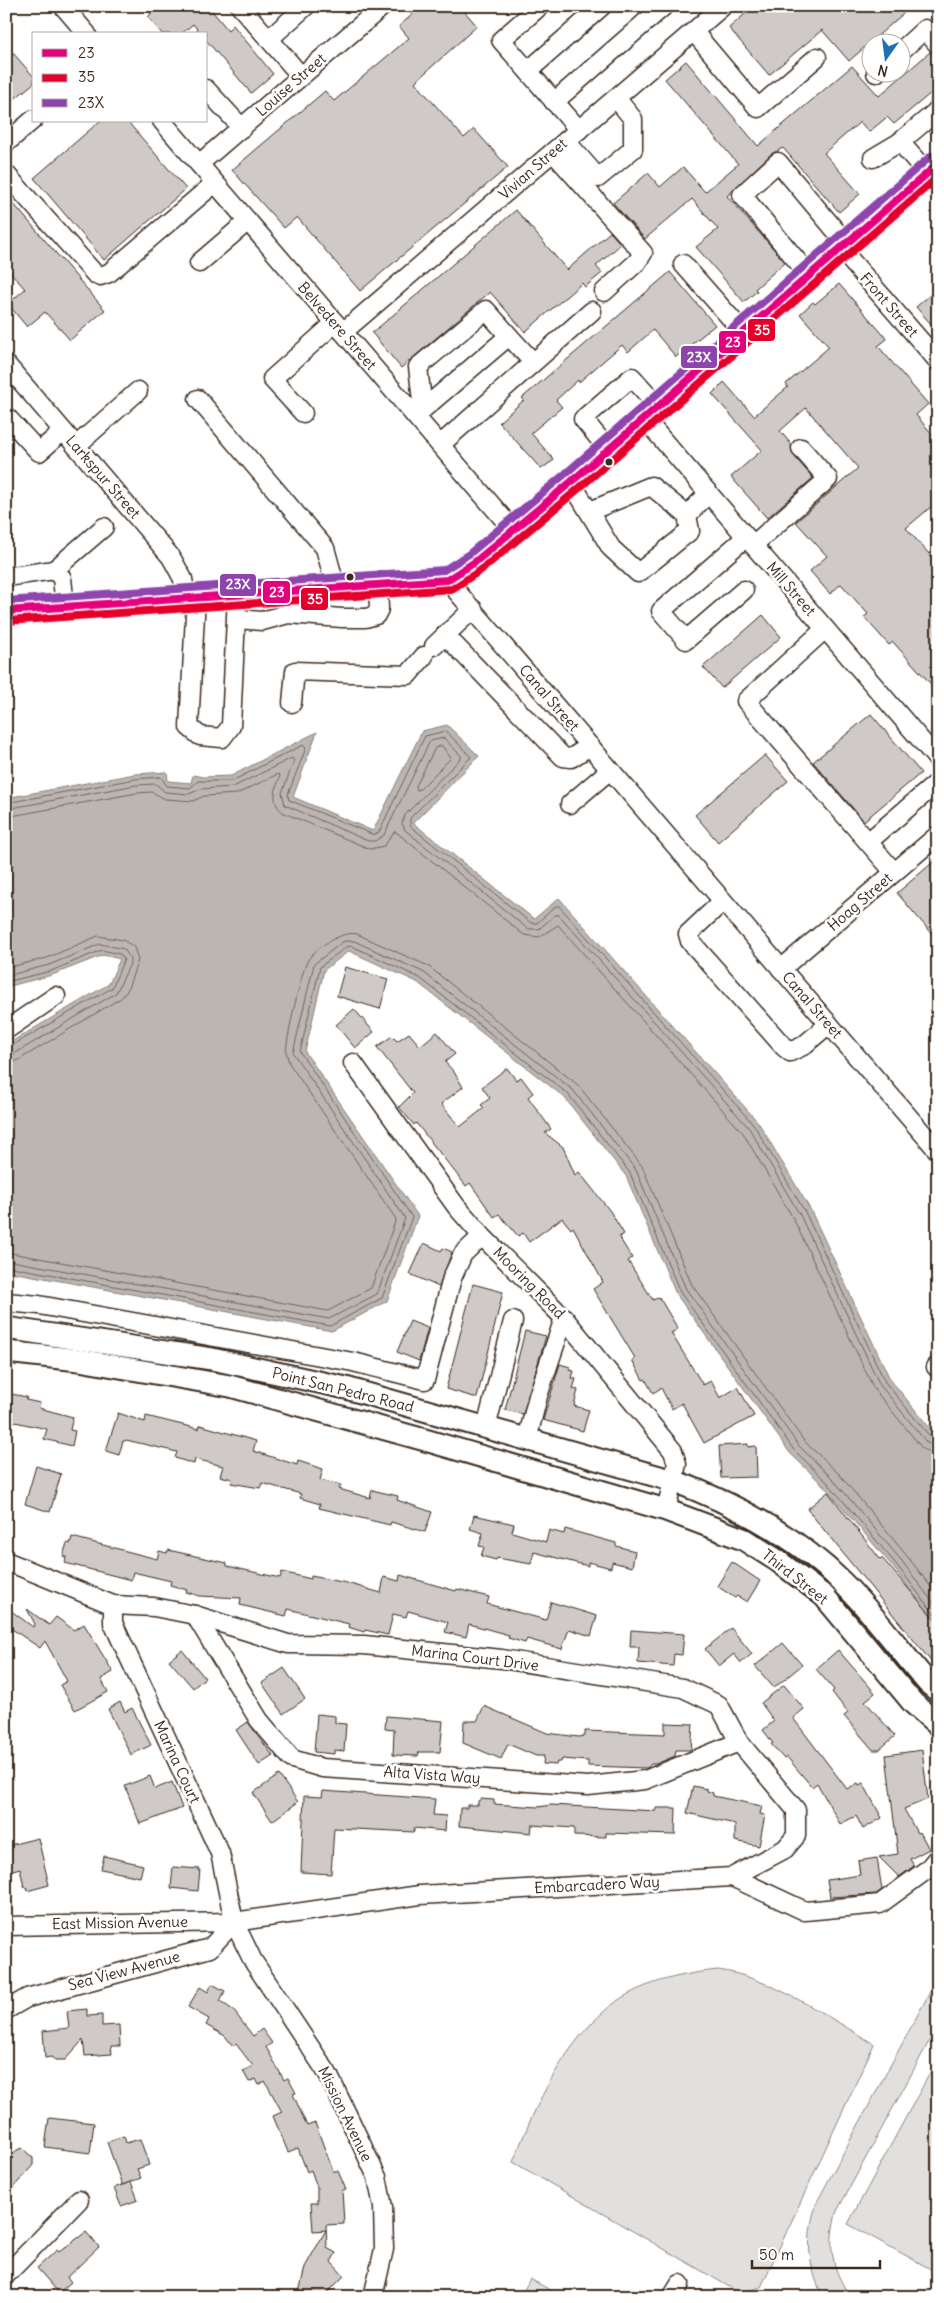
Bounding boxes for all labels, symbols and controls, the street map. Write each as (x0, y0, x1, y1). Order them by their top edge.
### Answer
legend (32, 32, 208, 122)
north arrow (862, 32, 912, 82)
text: 23 (78, 43, 95, 62)
street label: Louise Street (252, 49, 330, 120)
text: N (876, 61, 890, 81)
text: 35 (78, 67, 95, 86)
text: 23X (78, 93, 105, 112)
street label: Vivian Street (495, 134, 571, 203)
street label: Front Street (856, 268, 923, 341)
street label: Belvedere Street (294, 278, 381, 374)
line badge: 35 (747, 318, 776, 342)
text: 35 (754, 321, 770, 339)
line badge: 23 (718, 330, 747, 354)
text: 23 (725, 333, 741, 351)
line badge: 23X (680, 345, 718, 369)
text: 23X (687, 348, 711, 366)
street label: Larkspur Street (62, 431, 145, 522)
unlabelled marker (604, 457, 614, 467)
street label: Mill Street (763, 558, 820, 620)
unlabelled marker (345, 572, 355, 582)
line badge: 23X (219, 573, 257, 597)
text: 23X (226, 575, 250, 593)
line badge: 23 (262, 580, 291, 604)
text: 23 (269, 583, 285, 601)
line badge: 35 (300, 587, 329, 611)
text: 35 (307, 590, 323, 608)
street label: Canal Street (515, 660, 584, 735)
street label: Hoag Street (823, 868, 896, 935)
street label: Canal Street (778, 967, 847, 1042)
street label: Mooring Road (489, 1243, 569, 1323)
street label: Point San Pedro Road (270, 1363, 416, 1416)
street label: Third Street (759, 1545, 832, 1608)
street label: Marina Court Drive (410, 1640, 540, 1675)
street label: Marina Court (150, 1717, 205, 1806)
street label: Alta Vista Way (383, 1762, 481, 1787)
street label: Embarcadero Way (534, 1872, 660, 1897)
street label: East Mission Avenue (52, 1912, 188, 1933)
street label: Sea View Avenue (66, 1946, 182, 1995)
street label: Mission Avenue (314, 2063, 377, 2164)
scale bar (752, 2238, 879, 2270)
text: 50 m (759, 2245, 794, 2264)

